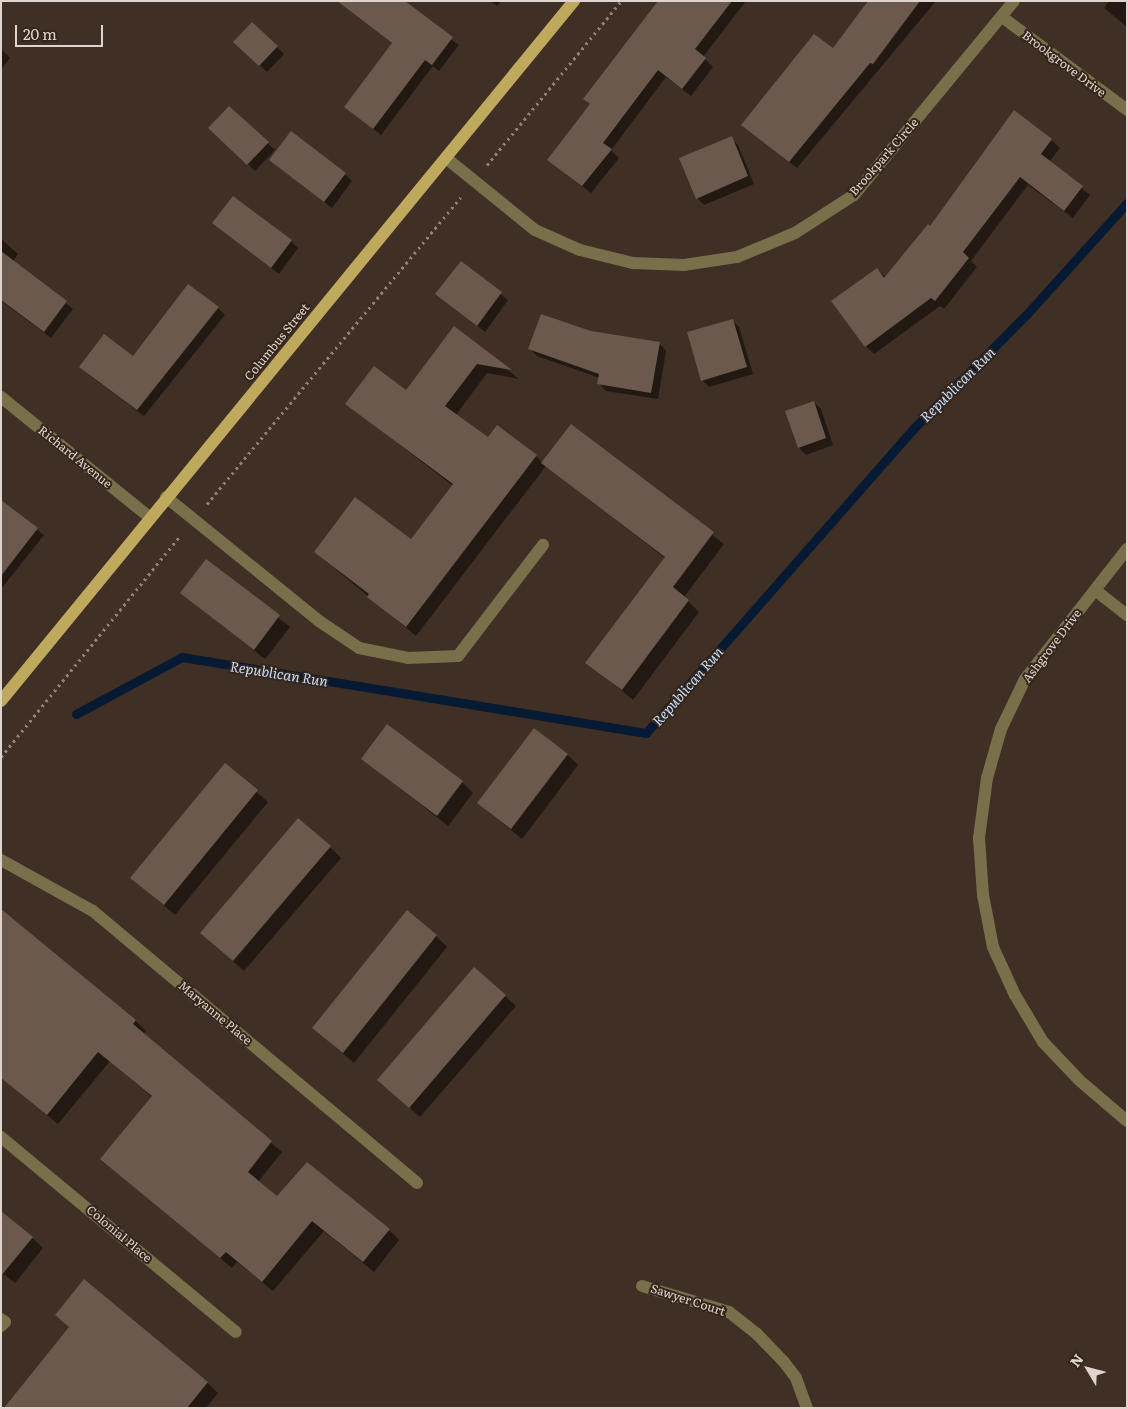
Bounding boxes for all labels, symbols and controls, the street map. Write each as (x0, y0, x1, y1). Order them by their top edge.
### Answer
scale bar (18, 15, 105, 47)
text: 20 m (23, 22, 57, 45)
street label: Brookgrove Drive (1019, 28, 1109, 100)
street label: Brookpark Circle (847, 115, 921, 199)
street label: Columbus Street (242, 301, 312, 383)
water label: Republican Run (916, 343, 998, 425)
street label: Richard Avenue (35, 423, 115, 491)
street label: Ashgrove Drive (1020, 606, 1084, 686)
water label: Republican Run (648, 643, 726, 729)
water label: Republican Run (229, 657, 329, 689)
street label: Maryanne Place (176, 978, 254, 1048)
street label: Colonial Place (83, 1203, 155, 1265)
street label: Sawyer Court (649, 1281, 727, 1319)
north arrow (1063, 1344, 1113, 1394)
text: N (1064, 1349, 1088, 1371)

